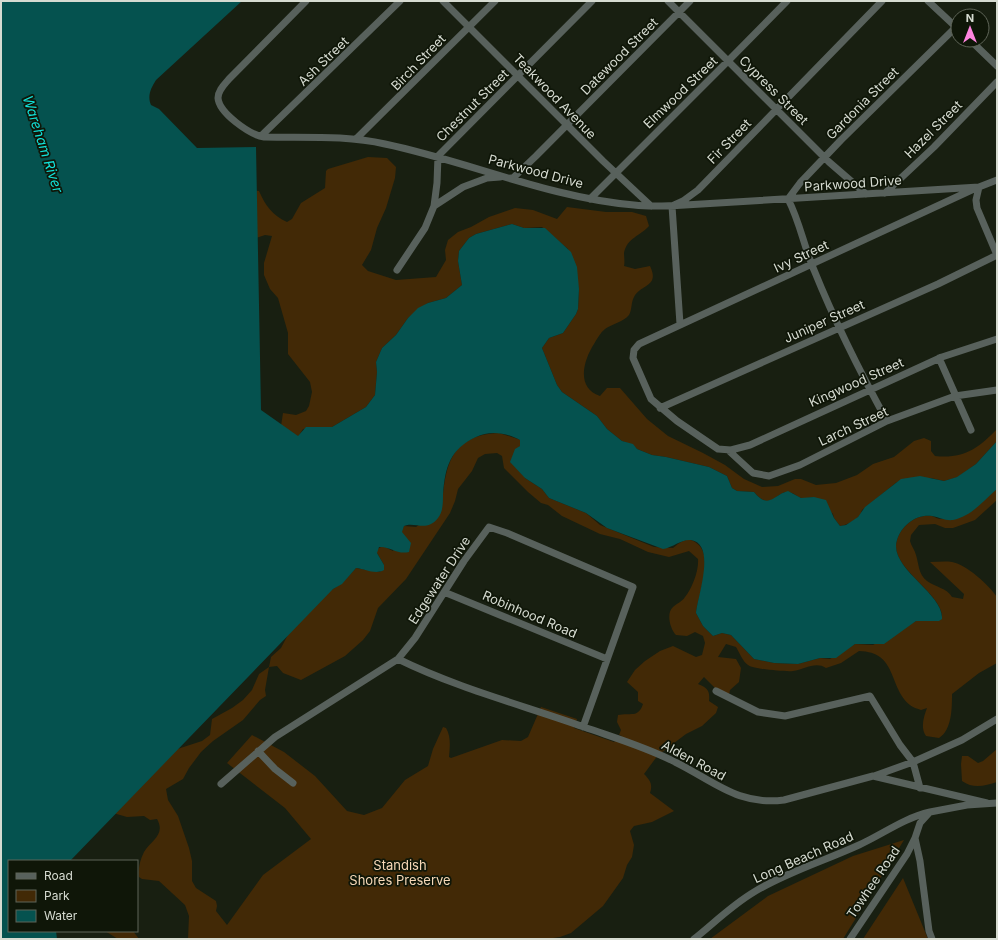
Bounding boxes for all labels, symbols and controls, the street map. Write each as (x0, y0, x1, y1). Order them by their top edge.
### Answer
north arrow (950, 8, 990, 48)
text: N (966, 11, 974, 25)
street label: Datewood Street (577, 14, 661, 98)
street label: Birch Street (387, 31, 449, 93)
street label: Ash Street (294, 33, 352, 89)
street label: Teakwood Avenue (510, 50, 600, 142)
street label: Cypress Street (736, 52, 812, 128)
street label: Elmwood Street (640, 53, 720, 131)
street label: Gardonia Street (822, 63, 902, 143)
street label: Chestnut Street (432, 65, 512, 145)
water label: Wareham River (20, 93, 67, 195)
street label: Hazel Street (901, 97, 965, 161)
street label: Fir Street (704, 115, 754, 167)
street label: Parkwood Drive (487, 151, 585, 191)
street label: Parkwood Drive (804, 172, 902, 194)
street label: Ivy Street (771, 236, 831, 276)
street label: Juniper Street (781, 296, 867, 346)
street label: Kingwood Street (806, 354, 906, 410)
street label: Larch Street (816, 403, 890, 449)
street label: Edgewater Drive (405, 533, 473, 627)
street label: Robinhood Road (480, 587, 580, 641)
street label: Alden Road (659, 736, 729, 784)
street label: Long Beach Road (750, 828, 856, 886)
street label: Towhee Road (843, 843, 903, 921)
park label: Standish Shores Preserve (349, 857, 451, 888)
legend (8, 860, 138, 932)
text: Road (44, 868, 73, 883)
text: Park (44, 888, 70, 903)
text: Water (44, 908, 78, 923)

